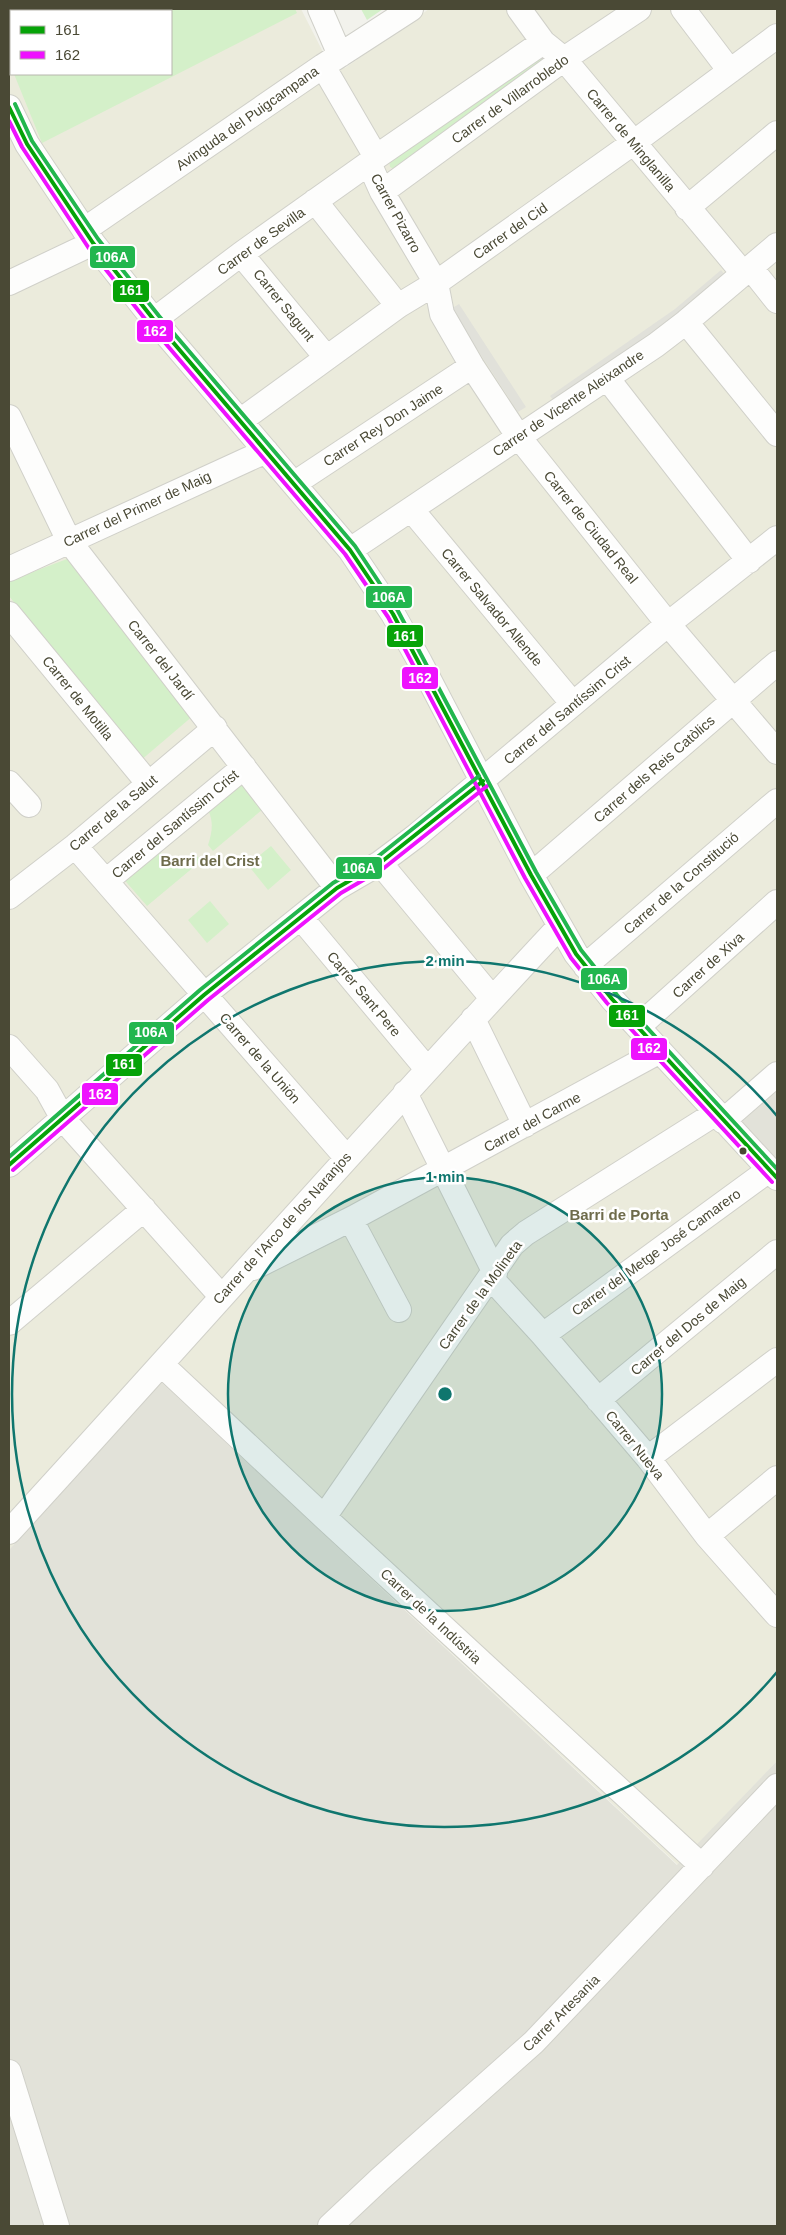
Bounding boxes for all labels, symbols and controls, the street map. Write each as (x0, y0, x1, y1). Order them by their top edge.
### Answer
legend (10, 10, 172, 75)
text: 161 (55, 21, 80, 38)
text: 162 (55, 46, 80, 63)
street label: Carrer de Villarrobledo (448, 51, 572, 147)
street label: Avinguda del Puigcampana (173, 63, 321, 173)
street label: Carrer de Minglanilla (583, 85, 679, 195)
street label: Carrer Pizarro (368, 171, 424, 256)
street label: Carrer del Cid (470, 199, 550, 263)
street label: Carrer de Sevilla (214, 204, 308, 278)
line badge: 106A (89, 245, 136, 269)
text: 106A (95, 249, 129, 265)
street label: Carrer Sagunt (250, 266, 318, 344)
line badge: 161 (112, 279, 150, 303)
text: 161 (119, 282, 143, 298)
line badge: 162 (136, 319, 174, 343)
text: 162 (143, 323, 167, 339)
street label: Carrer de Vicente Aleixandre (489, 346, 647, 460)
street label: Carrer Rey Don Jaime (320, 380, 446, 470)
street label: Carrer del Primer de Maig (61, 468, 213, 550)
street label: Carrer de Ciudad Real (541, 468, 641, 586)
street label: Carrer Salvador Allende (438, 545, 546, 669)
line badge: 106A (365, 585, 413, 609)
text: 106A (372, 589, 406, 605)
street label: Carrer del Jardí (125, 617, 197, 703)
line badge: 161 (386, 624, 424, 648)
text: 161 (393, 628, 417, 644)
street label: Carrer del Santíssim Crist (500, 652, 634, 768)
street label: Carrer de Motilla (39, 653, 117, 743)
line badge: 162 (401, 666, 439, 690)
text: 162 (408, 670, 432, 686)
street label: Carrer dels Reis Catòlics (590, 712, 718, 826)
street label: Carrer del Santíssim Crist (108, 766, 242, 882)
street label: Carrer de la Salut (66, 772, 160, 854)
street label: Carrer de la Constitució (620, 829, 742, 937)
district label: Barri del Crist (160, 852, 260, 869)
line badge: 106A (335, 856, 383, 880)
text: 106A (342, 860, 376, 876)
street label: Carrer de Xiva (669, 929, 747, 1001)
street label: Carrer Sant Pere (324, 948, 404, 1040)
text: 2 min (425, 952, 465, 969)
line badge: 106A (580, 967, 628, 991)
text: 106A (587, 971, 621, 987)
line badge: 161 (608, 1004, 646, 1028)
text: 161 (615, 1007, 639, 1023)
street label: Carrer de la Unión (216, 1010, 304, 1106)
line badge: 106A (128, 1021, 175, 1045)
text: 106A (134, 1024, 168, 1040)
line badge: 162 (630, 1037, 668, 1061)
text: 162 (637, 1040, 661, 1056)
line badge: 161 (105, 1053, 143, 1077)
text: 161 (112, 1056, 136, 1072)
line badge: 162 (81, 1082, 119, 1106)
text: 162 (88, 1086, 112, 1102)
street label: Carrer del Carme (481, 1089, 583, 1155)
unlabelled marker (738, 1146, 748, 1156)
street label: Carrer de l'Arco de los Naranjos (210, 1149, 354, 1307)
text: 1 min (425, 1168, 465, 1185)
street label: Carrer del Metge José Camarero (569, 1185, 744, 1319)
district label: Barri de Porta (569, 1206, 669, 1223)
street label: Carrer de la Molineta (435, 1237, 525, 1353)
street label: Carrer del Dos de Maig (627, 1273, 749, 1379)
centre of rings (436, 1385, 454, 1403)
street label: Carrer Nueva (602, 1407, 668, 1483)
street label: Carrer de la Indústria (377, 1565, 485, 1667)
street label: Carrer Artesania (519, 1971, 603, 2055)

